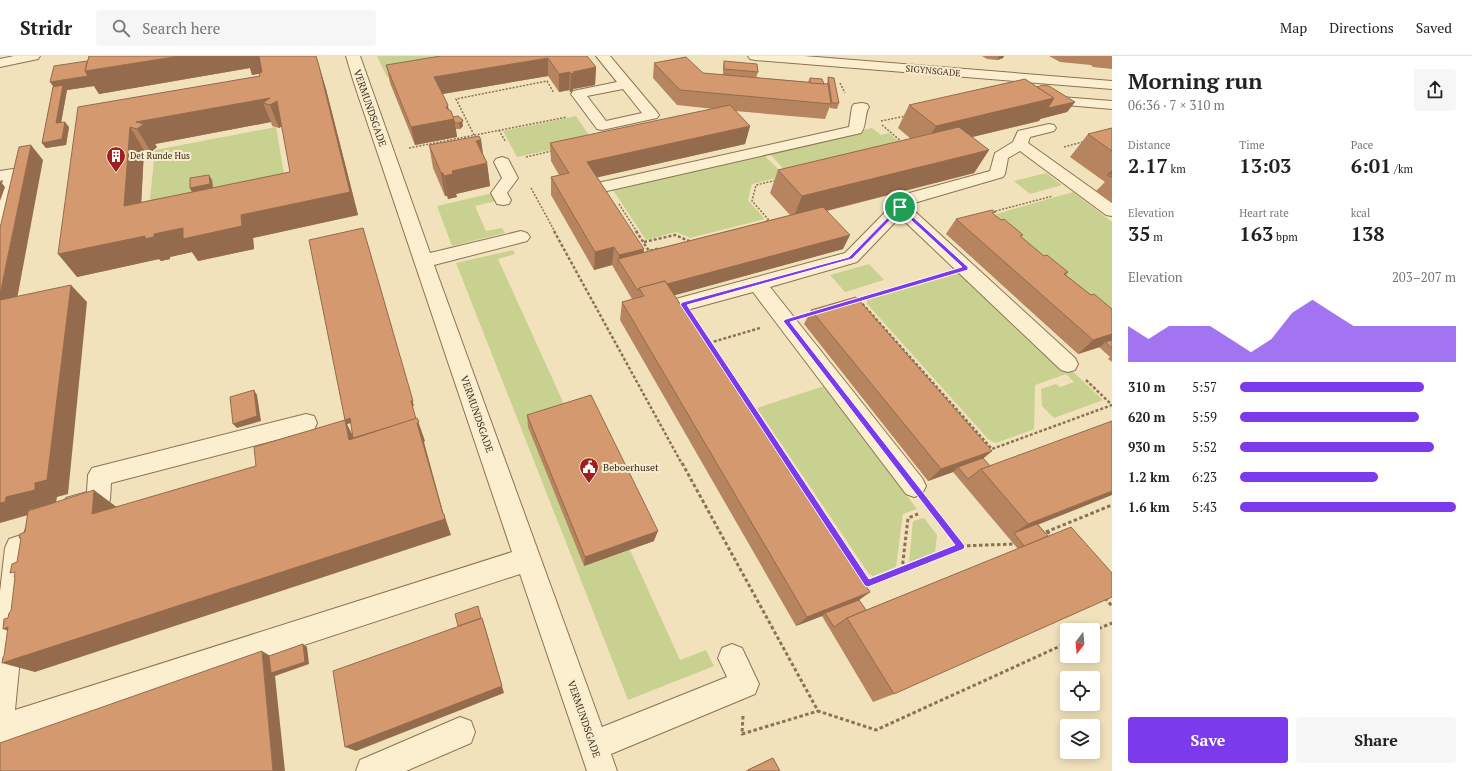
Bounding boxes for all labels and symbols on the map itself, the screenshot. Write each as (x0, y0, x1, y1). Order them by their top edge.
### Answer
street label: SIGYNSGADE (905, 63, 961, 79)
street label: VERMUNDSGADE (351, 68, 389, 148)
building icon: Det Runde Hus (105, 145, 127, 173)
place label: Det Runde Hus (130, 150, 190, 162)
pin (883, 190, 917, 224)
street label: VERMUNDSGADE (458, 374, 496, 454)
public building icon: Beboerhuset (578, 456, 600, 484)
place label: Beboerhuset (603, 461, 659, 474)
north arrow (1060, 623, 1100, 663)
street label: VERMUNDSGADE (565, 679, 603, 759)

